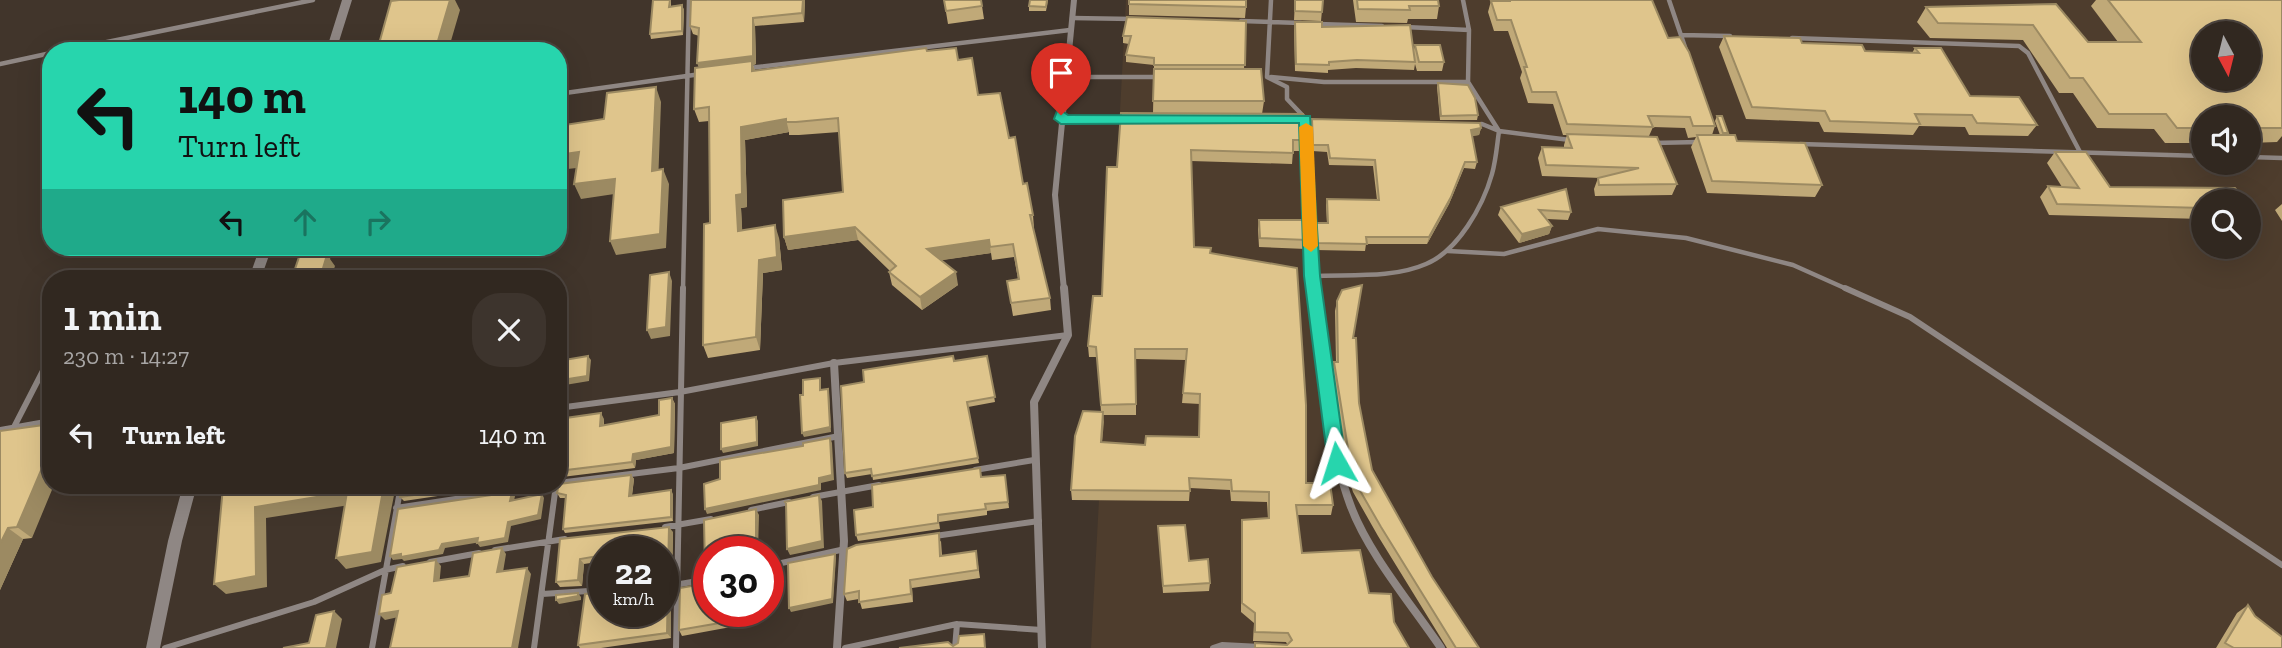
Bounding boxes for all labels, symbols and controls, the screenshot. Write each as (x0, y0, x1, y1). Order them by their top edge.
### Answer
north arrow (2191, 21, 2261, 91)
map controls (2191, 21, 2261, 259)
pin (1031, 43, 1091, 115)
icon: arrive (1042, 54, 1080, 92)
text: 140 m (178, 67, 306, 126)
icon: left (63, 70, 154, 161)
button: sound (2191, 105, 2261, 175)
text: Turn left (178, 127, 300, 165)
button: search (2191, 189, 2261, 259)
icon: left (213, 203, 251, 241)
icon: ahead (286, 203, 324, 241)
icon: right (359, 203, 397, 241)
text: 1 min (63, 290, 162, 341)
button: close (472, 293, 546, 367)
text: 230 m · 14:27 (63, 342, 189, 370)
icon: left (63, 416, 101, 454)
text: Turn left (122, 419, 225, 451)
text: 140 m (479, 419, 546, 451)
position arrow (1300, 426, 1374, 500)
speed limit sign: 30 (693, 536, 784, 627)
text: 22 (615, 551, 652, 593)
text: km/h (613, 588, 654, 610)

